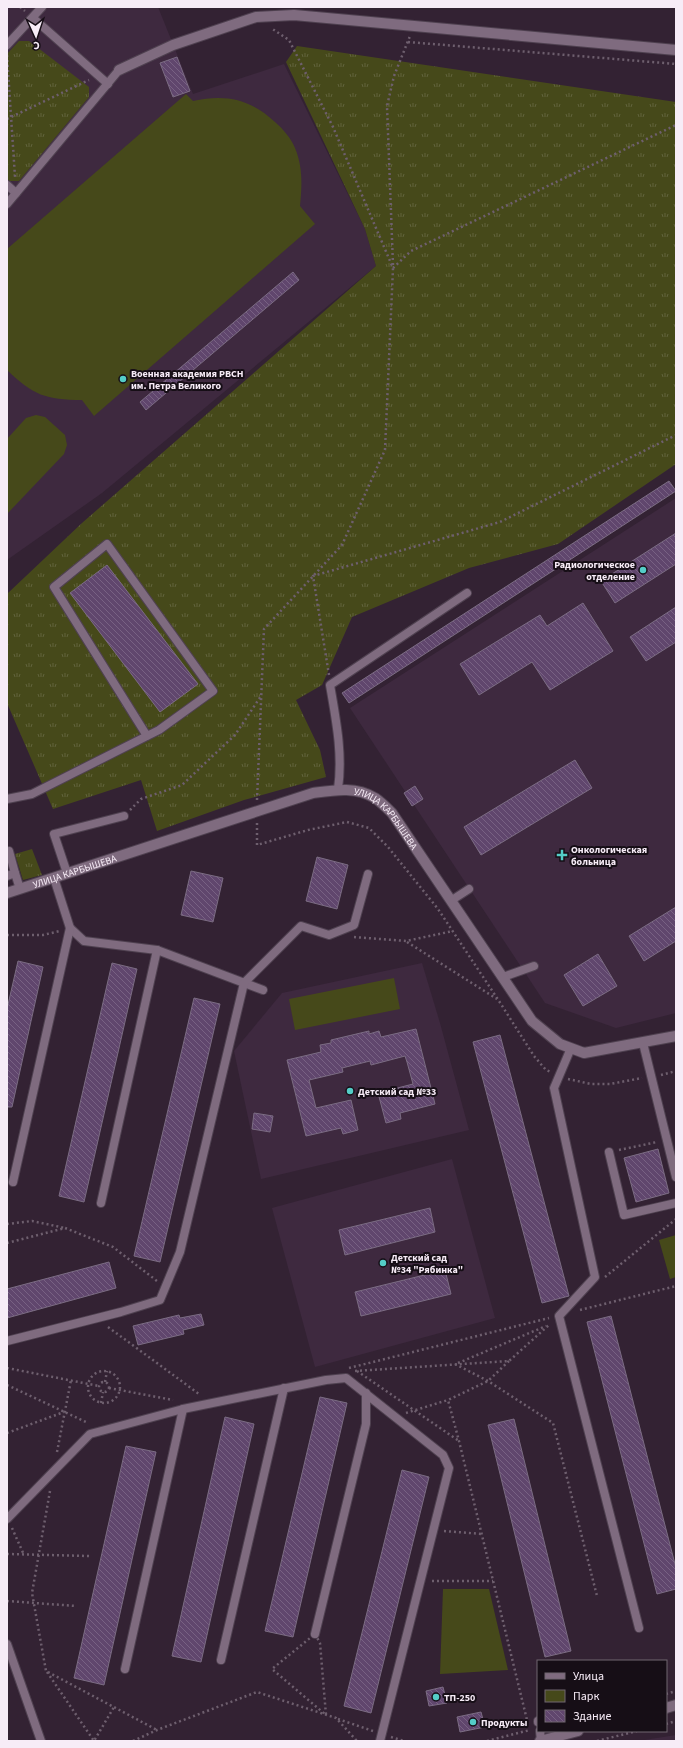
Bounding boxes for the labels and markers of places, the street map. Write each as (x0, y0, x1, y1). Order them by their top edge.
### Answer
place label: Военная академия РВСН им. Петра Великого (131, 367, 244, 393)
marker: Военная академия РВСН им. Петра Великого (118, 374, 128, 384)
place label: Радиологическое отделение (554, 558, 635, 584)
marker: Радиологическое отделение (638, 565, 648, 575)
place label: Онкологическая больница (571, 843, 647, 869)
marker: Онкологическая больница (556, 849, 568, 861)
place label: Детский сад №33 (358, 1085, 436, 1099)
marker: Детский сад №33 (345, 1086, 355, 1096)
place label: Детский сад №34 "Рябинка" (391, 1251, 463, 1277)
marker: Детский сад №34 "Рябинка" (378, 1258, 388, 1268)
place label: ТП-250 (444, 1691, 475, 1705)
marker: ТП-250 (431, 1692, 441, 1702)
place label: Продукты (481, 1716, 527, 1730)
marker: Продукты (468, 1717, 478, 1727)

